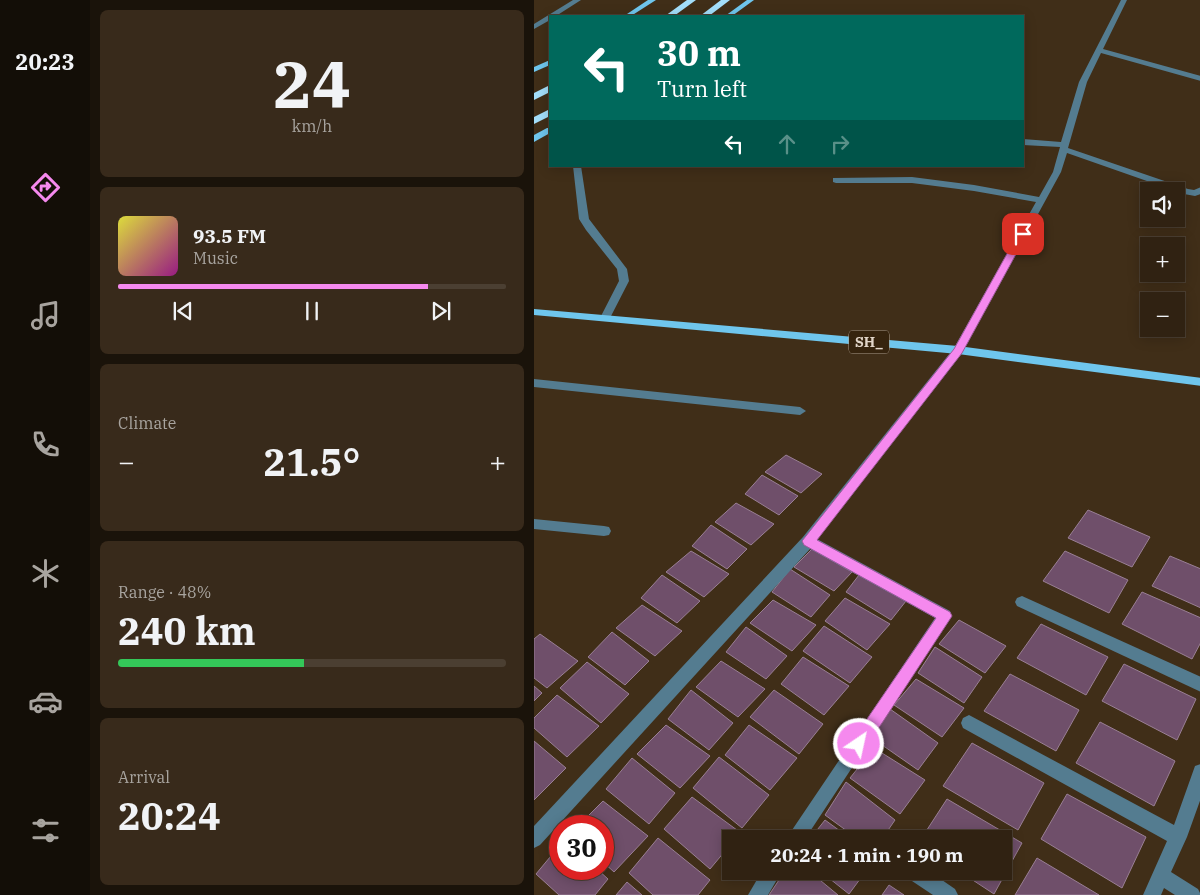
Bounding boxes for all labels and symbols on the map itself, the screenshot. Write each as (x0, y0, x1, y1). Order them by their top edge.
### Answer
pin (1002, 213, 1044, 255)
road number: SH_ (849, 331, 889, 354)
position arrow (832, 717, 884, 769)
speed limit sign: 30 (549, 815, 614, 880)

